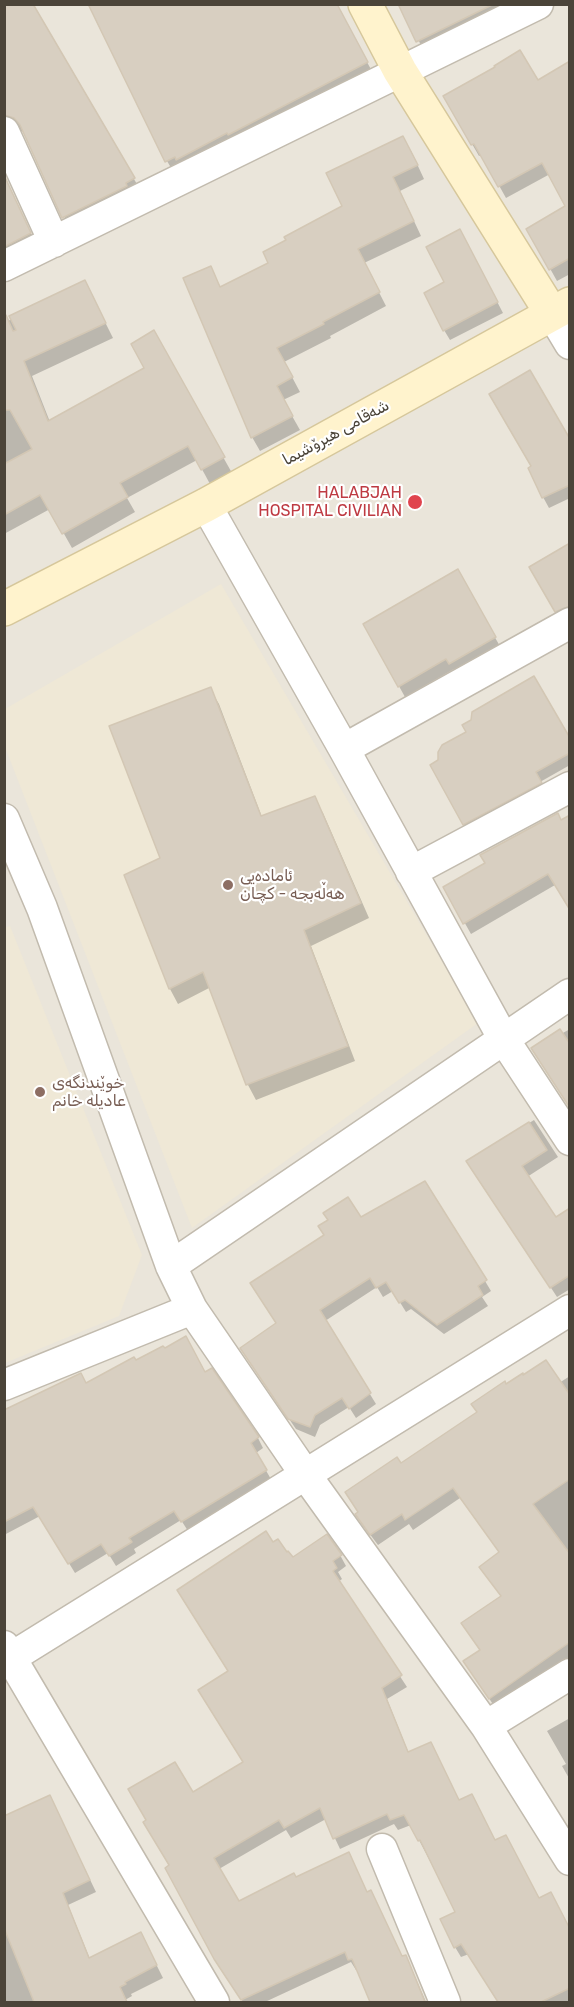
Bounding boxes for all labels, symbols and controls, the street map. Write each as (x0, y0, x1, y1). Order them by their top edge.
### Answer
street label: شەقامی هیرۆشیما (279, 396, 393, 470)
place label: HALABJAH HOSPITAL CIVILIAN (258, 483, 402, 521)
marker: HALABJAH HOSPITAL CIVILIAN (406, 493, 424, 511)
place label: ئامادەیی هەڵەبجە - کچان (240, 866, 344, 904)
marker: ئامادەیی هەڵەبجە - کچان (221, 878, 235, 892)
place label: خوێندنگەی عادیلە خانم (52, 1073, 126, 1111)
marker: خوێندنگەی عادیلە خانم (33, 1085, 47, 1099)

